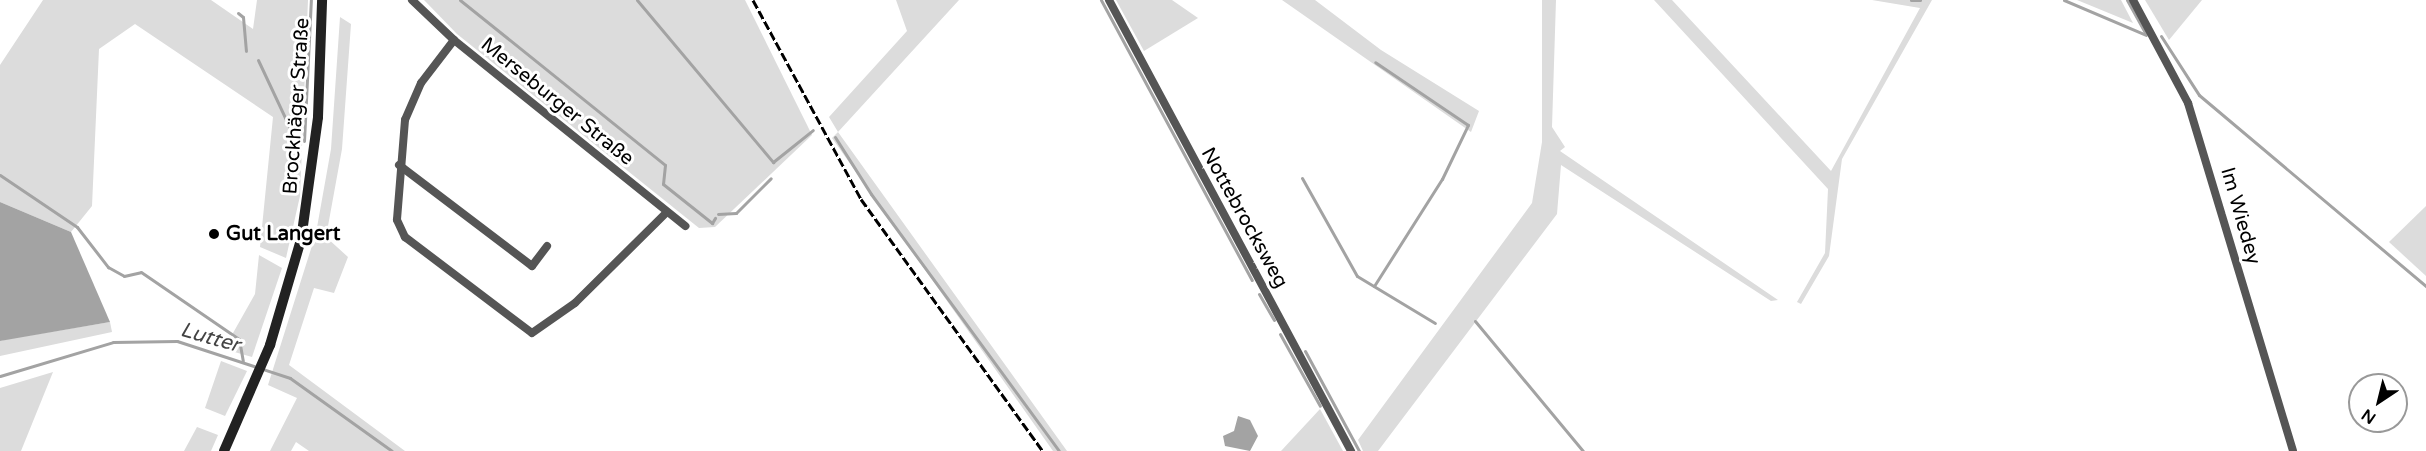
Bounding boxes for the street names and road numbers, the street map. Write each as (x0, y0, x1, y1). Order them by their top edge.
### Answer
street label: Brockhäger Straße (279, 17, 315, 195)
street label: Merseburger Straße (476, 33, 638, 171)
street label: Nottebrocksweg (1195, 143, 1293, 293)
street label: Im Wiedey (2215, 165, 2265, 267)

